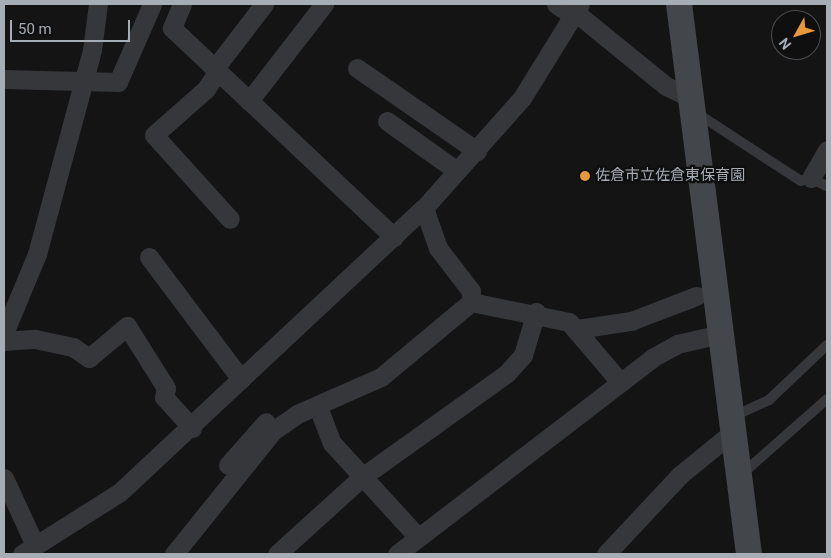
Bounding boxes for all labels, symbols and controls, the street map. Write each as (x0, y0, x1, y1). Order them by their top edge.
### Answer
scale bar (12, 10, 132, 42)
north arrow (771, 10, 821, 60)
text: 50 m (18, 20, 52, 38)
text: N (776, 35, 794, 53)
place label: 佐倉市立佐倉東保育園 (595, 167, 745, 185)
marker: 佐倉市立佐倉東保育園 (579, 170, 591, 182)

